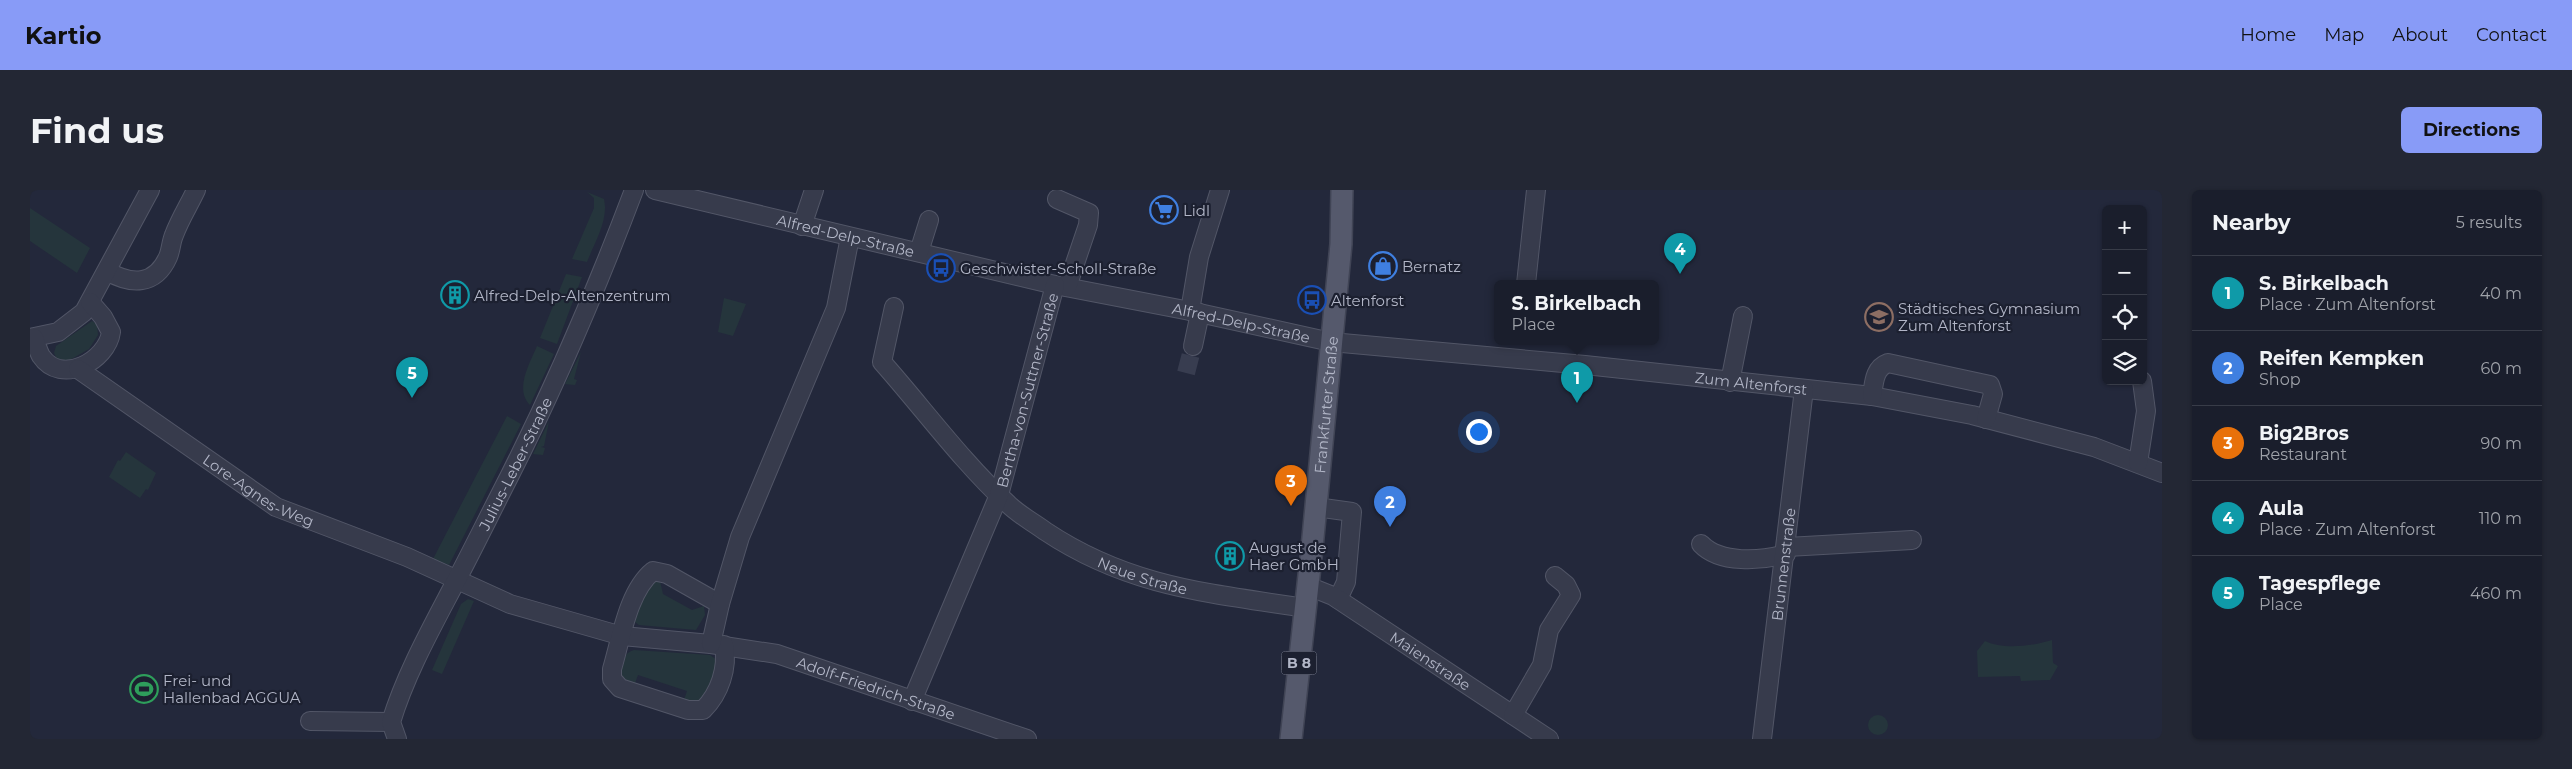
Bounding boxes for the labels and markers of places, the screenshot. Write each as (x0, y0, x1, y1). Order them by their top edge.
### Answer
supermarket icon: Lidl (1149, 195, 1179, 225)
place label: Lidl (1183, 201, 1210, 220)
pin: 4 (1664, 233, 1696, 274)
shop icon: Bernatz (1368, 251, 1398, 281)
bus stop icon: Geschwister-Scholl-Straße (926, 253, 956, 283)
place label: Bernatz (1402, 257, 1461, 276)
place label: Geschwister-Scholl-Straße (960, 259, 1156, 278)
building icon: Alfred-Delp-Altenzentrum (440, 280, 470, 310)
bus stop icon: Altenforst (1297, 285, 1327, 315)
place label: Alfred-Delp-Altenzentrum (474, 286, 670, 305)
place label: Altenforst (1331, 291, 1404, 310)
place label: Städtisches Gymnasium Zum Altenforst (1898, 299, 2080, 335)
school or university icon: Städtisches Gymnasium Zum Altenforst (1864, 302, 1894, 332)
pin: 5 (396, 357, 428, 398)
pin: 1 (1561, 362, 1593, 403)
pin: 3 (1275, 465, 1307, 506)
pin: 2 (1374, 486, 1406, 527)
place label: August de Haer GmbH (1249, 538, 1339, 574)
building icon: August de Haer GmbH (1215, 541, 1245, 571)
place label: Frei- und Hallenbad AGGUA (163, 671, 301, 707)
sports icon: Frei- und Hallenbad AGGUA (129, 674, 159, 704)

